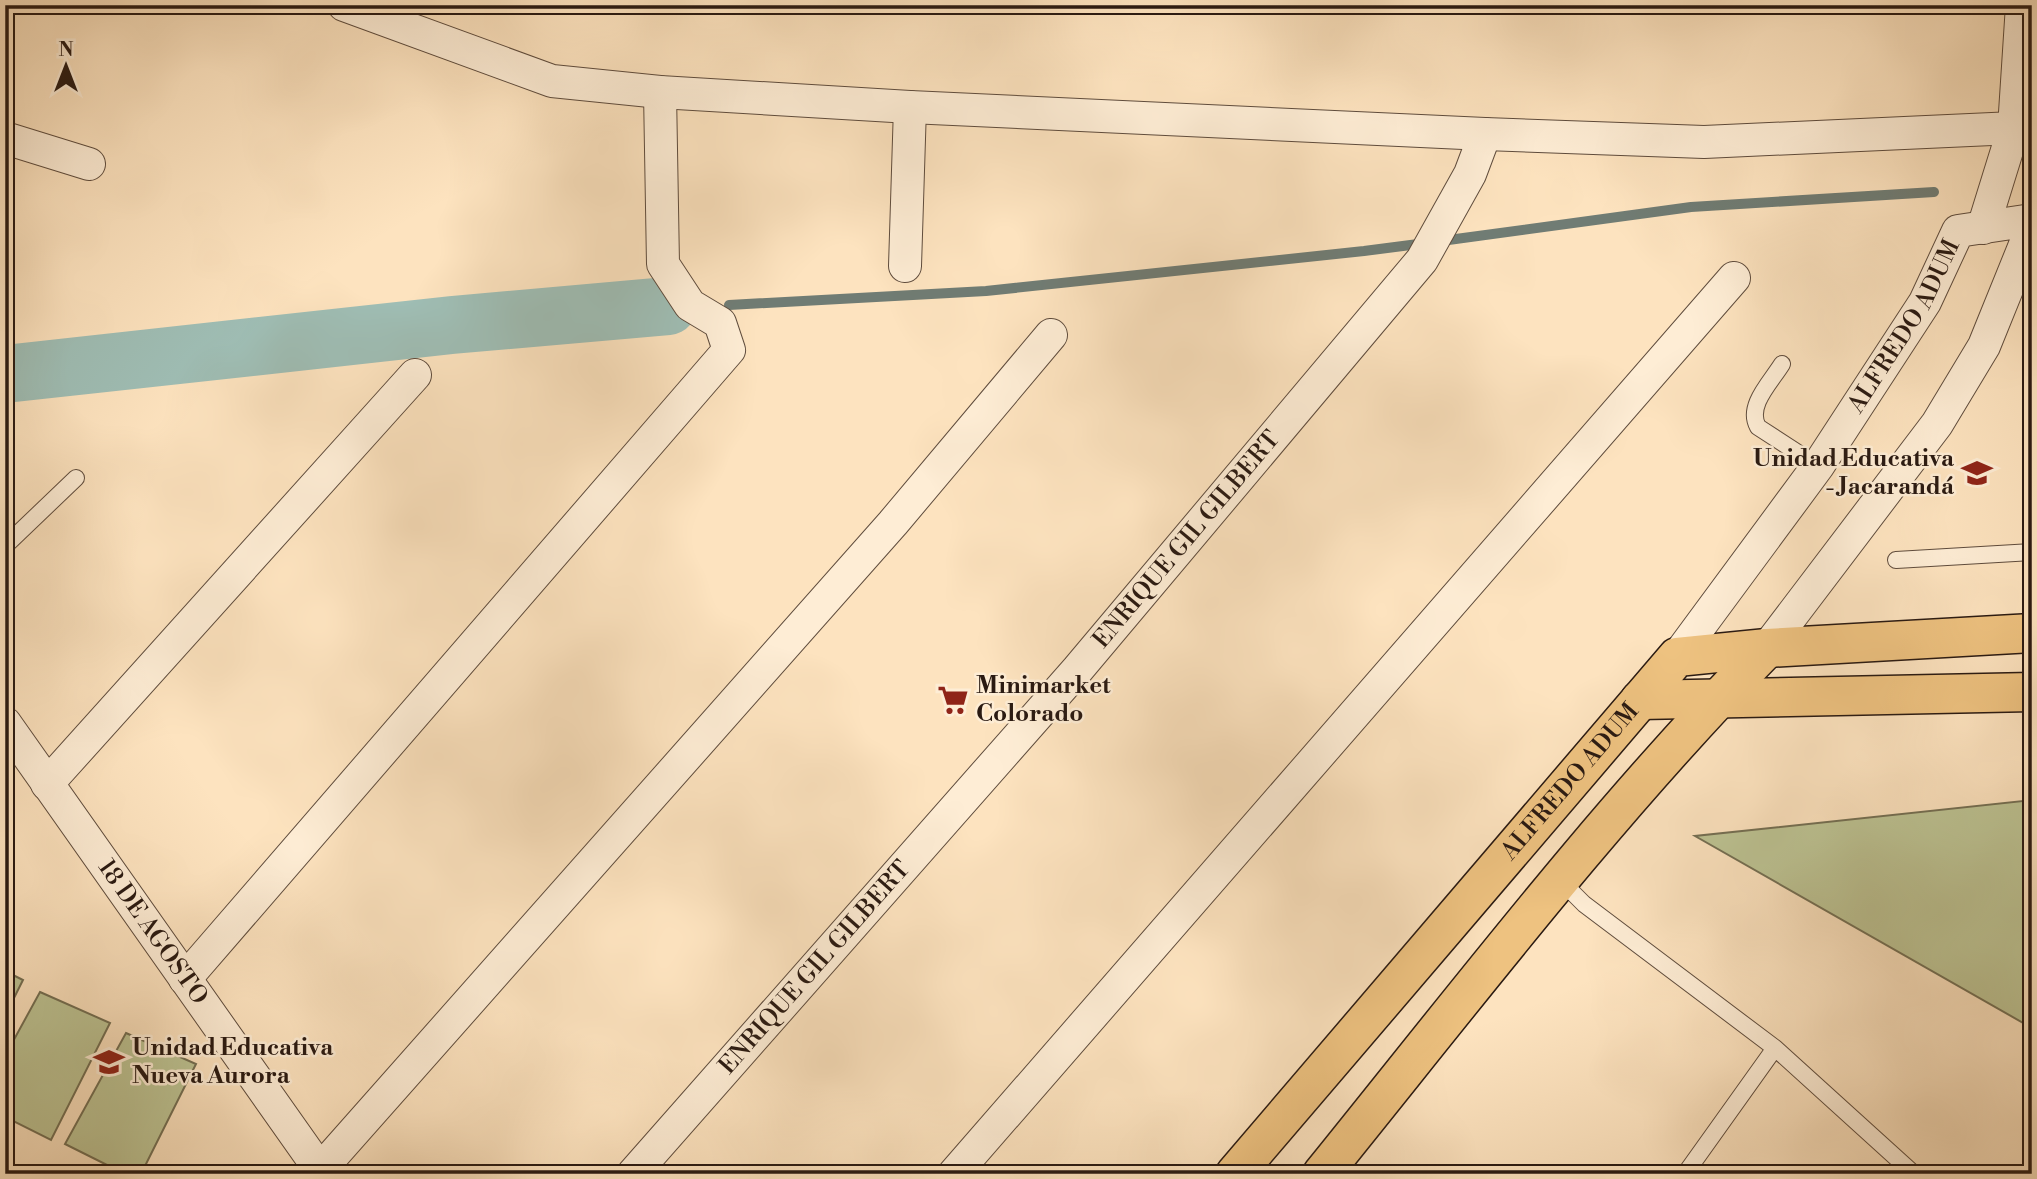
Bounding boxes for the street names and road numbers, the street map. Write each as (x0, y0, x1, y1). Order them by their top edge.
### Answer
street label: ALFREDO ADUM (1841, 235, 1967, 420)
street label: ENRIQUE GIL GILBERT (1087, 425, 1287, 655)
street label: ALFREDO ADUM (1494, 697, 1646, 867)
street label: 18 DE AGOSTO (91, 854, 214, 1011)
street label: ENRIQUE GIL GILBERT (713, 855, 917, 1081)

